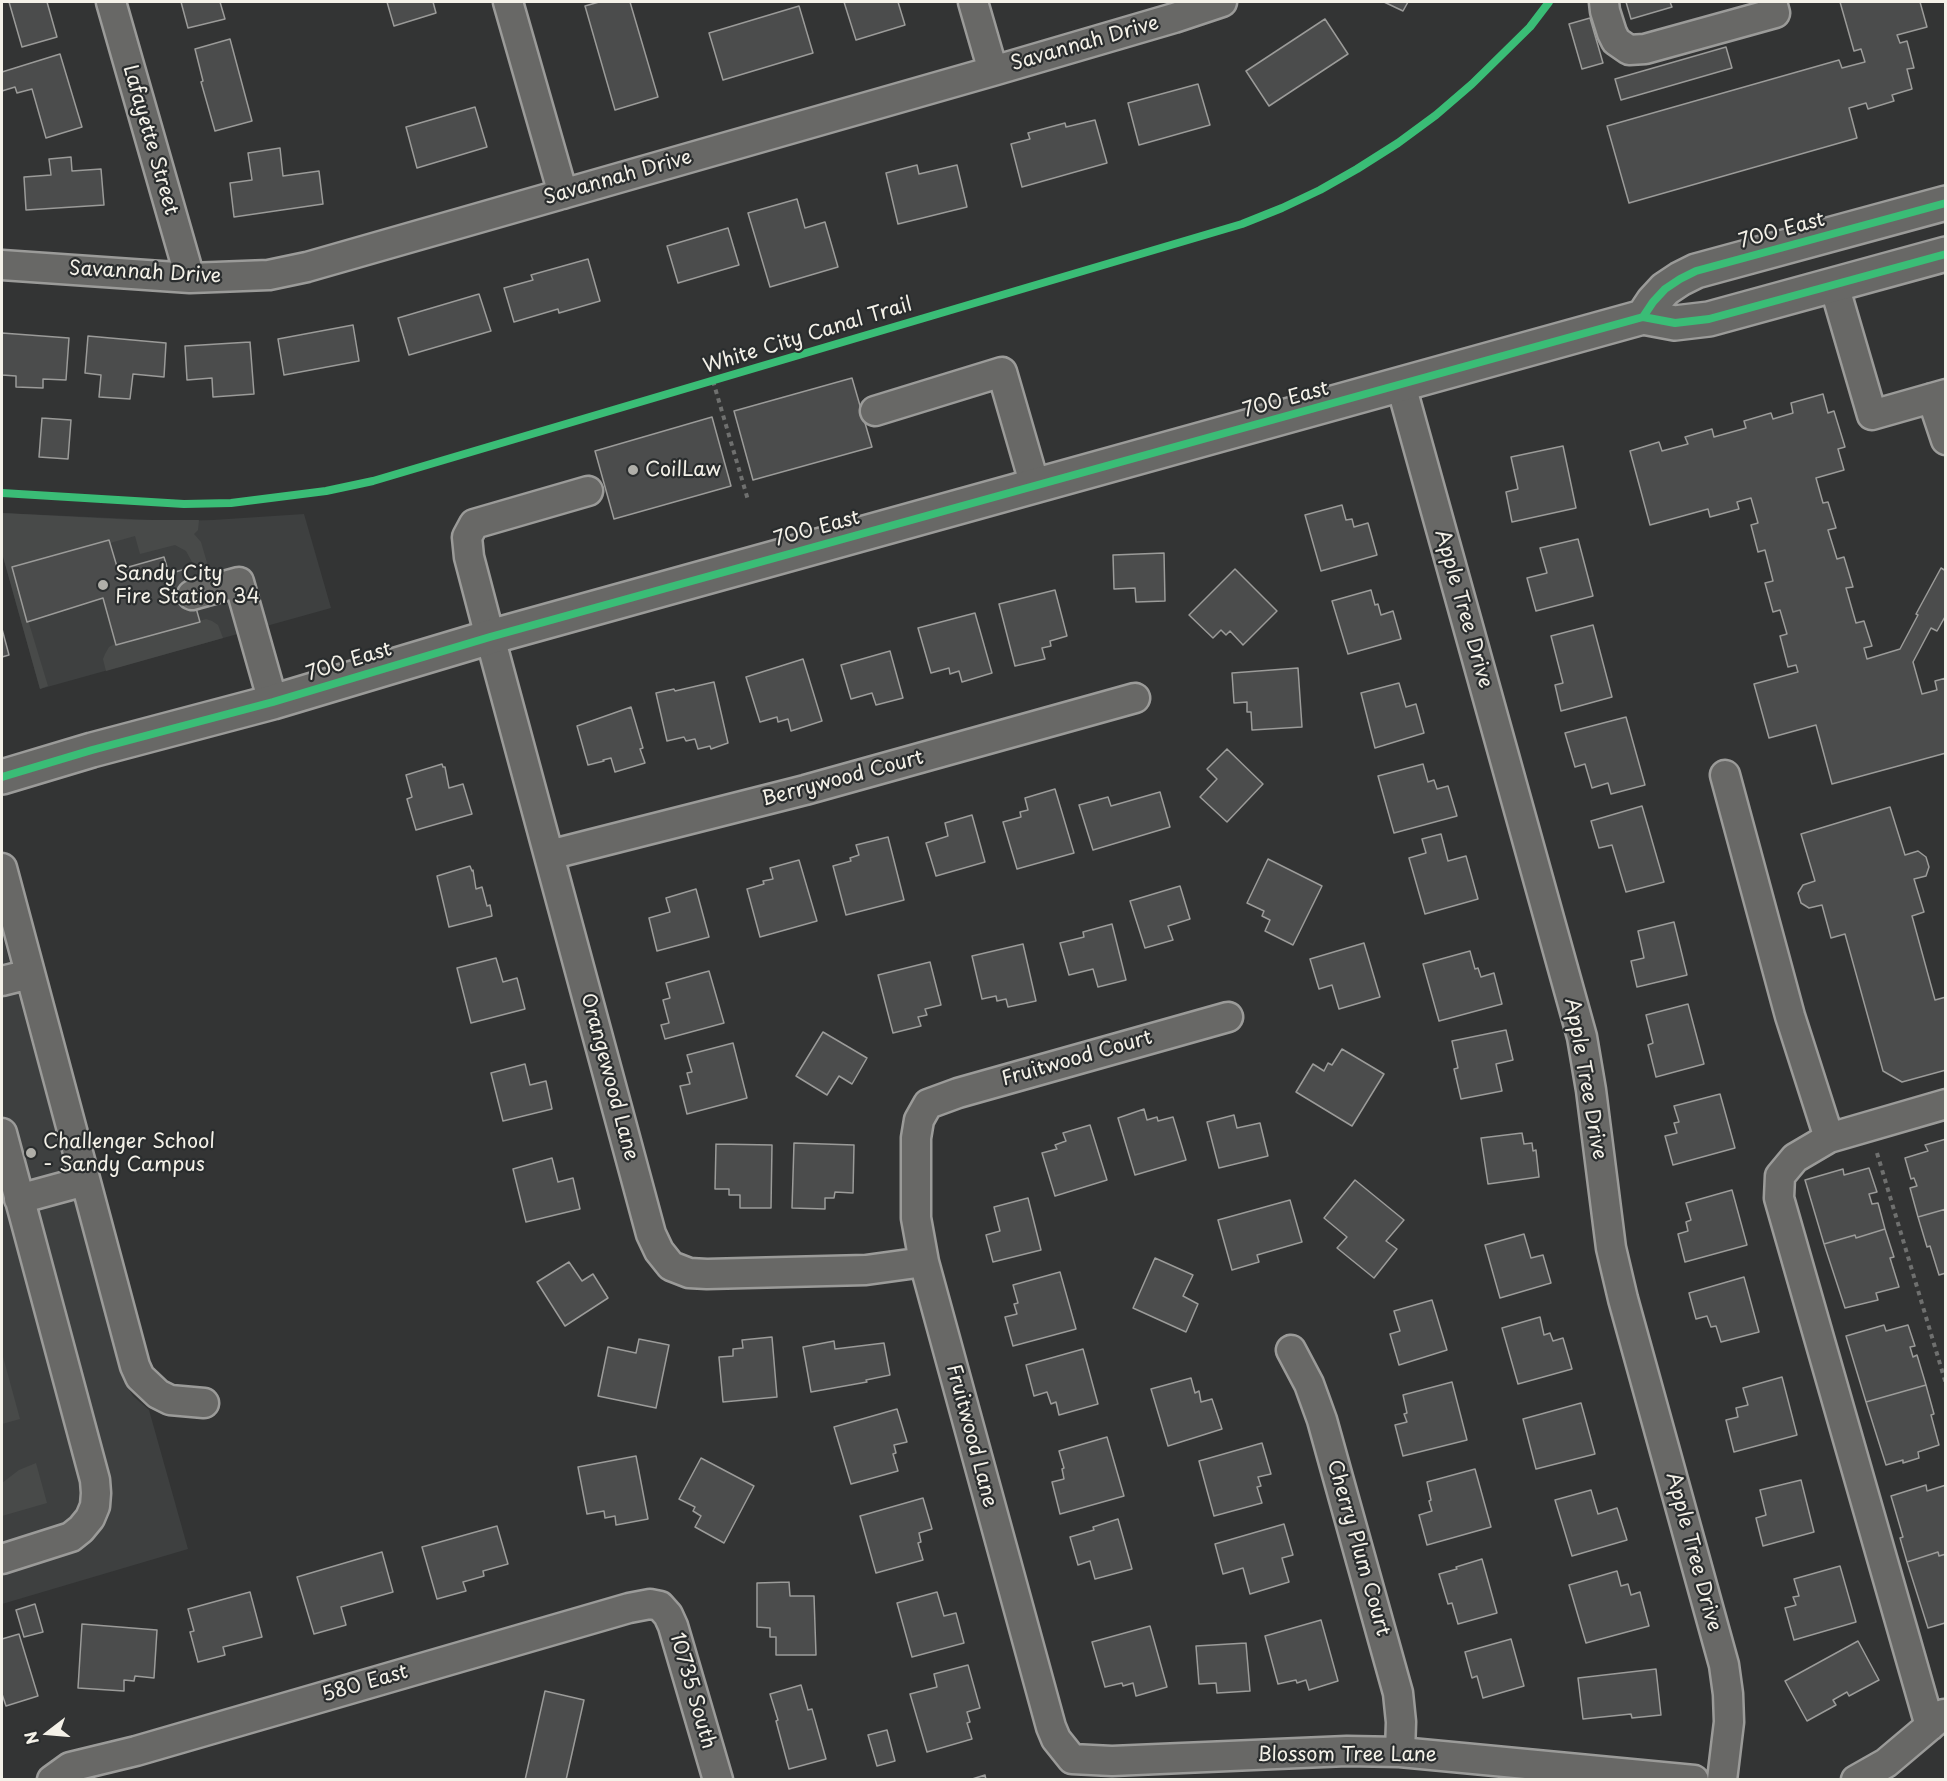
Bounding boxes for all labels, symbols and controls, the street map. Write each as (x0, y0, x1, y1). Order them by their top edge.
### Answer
street label: Savannah Drive (1008, 11, 1162, 77)
street label: Lafayette Street (117, 62, 183, 218)
street label: Savannah Drive (541, 145, 695, 211)
street label: 700 East (1736, 208, 1828, 254)
street label: Savannah Drive (68, 257, 222, 289)
street label: White City Canal Trail (701, 293, 915, 379)
street label: 700 East (1240, 377, 1332, 423)
place label: CoilLaw (645, 458, 721, 482)
marker: CoilLaw (626, 463, 640, 477)
street label: 700 East (771, 506, 863, 552)
street label: Apple Tree Drive (1429, 527, 1497, 691)
place label: Sandy City Fire Station 34 (115, 562, 260, 609)
marker: Sandy City Fire Station 34 (96, 578, 110, 592)
street label: 700 East (303, 638, 395, 686)
street label: Berrywood Court (760, 746, 926, 812)
street label: Orangewood Lane (575, 990, 643, 1164)
street label: Apple Tree Drive (1559, 996, 1611, 1162)
street label: Fruitwood Court (999, 1026, 1155, 1092)
place label: Challenger School - Sandy Campus (43, 1130, 215, 1177)
marker: Challenger School - Sandy Campus (24, 1146, 38, 1160)
street label: Fruitwood Lane (940, 1362, 1002, 1510)
street label: Cherry Plum Court (1321, 1457, 1395, 1639)
street label: Apple Tree Drive (1660, 1470, 1726, 1634)
street label: 10735 South (664, 1630, 720, 1752)
street label: 580 East (319, 1660, 411, 1708)
north arrow (18, 1703, 78, 1763)
text: N (17, 1729, 44, 1747)
street label: Blossom Tree Lane (1257, 1743, 1437, 1767)

